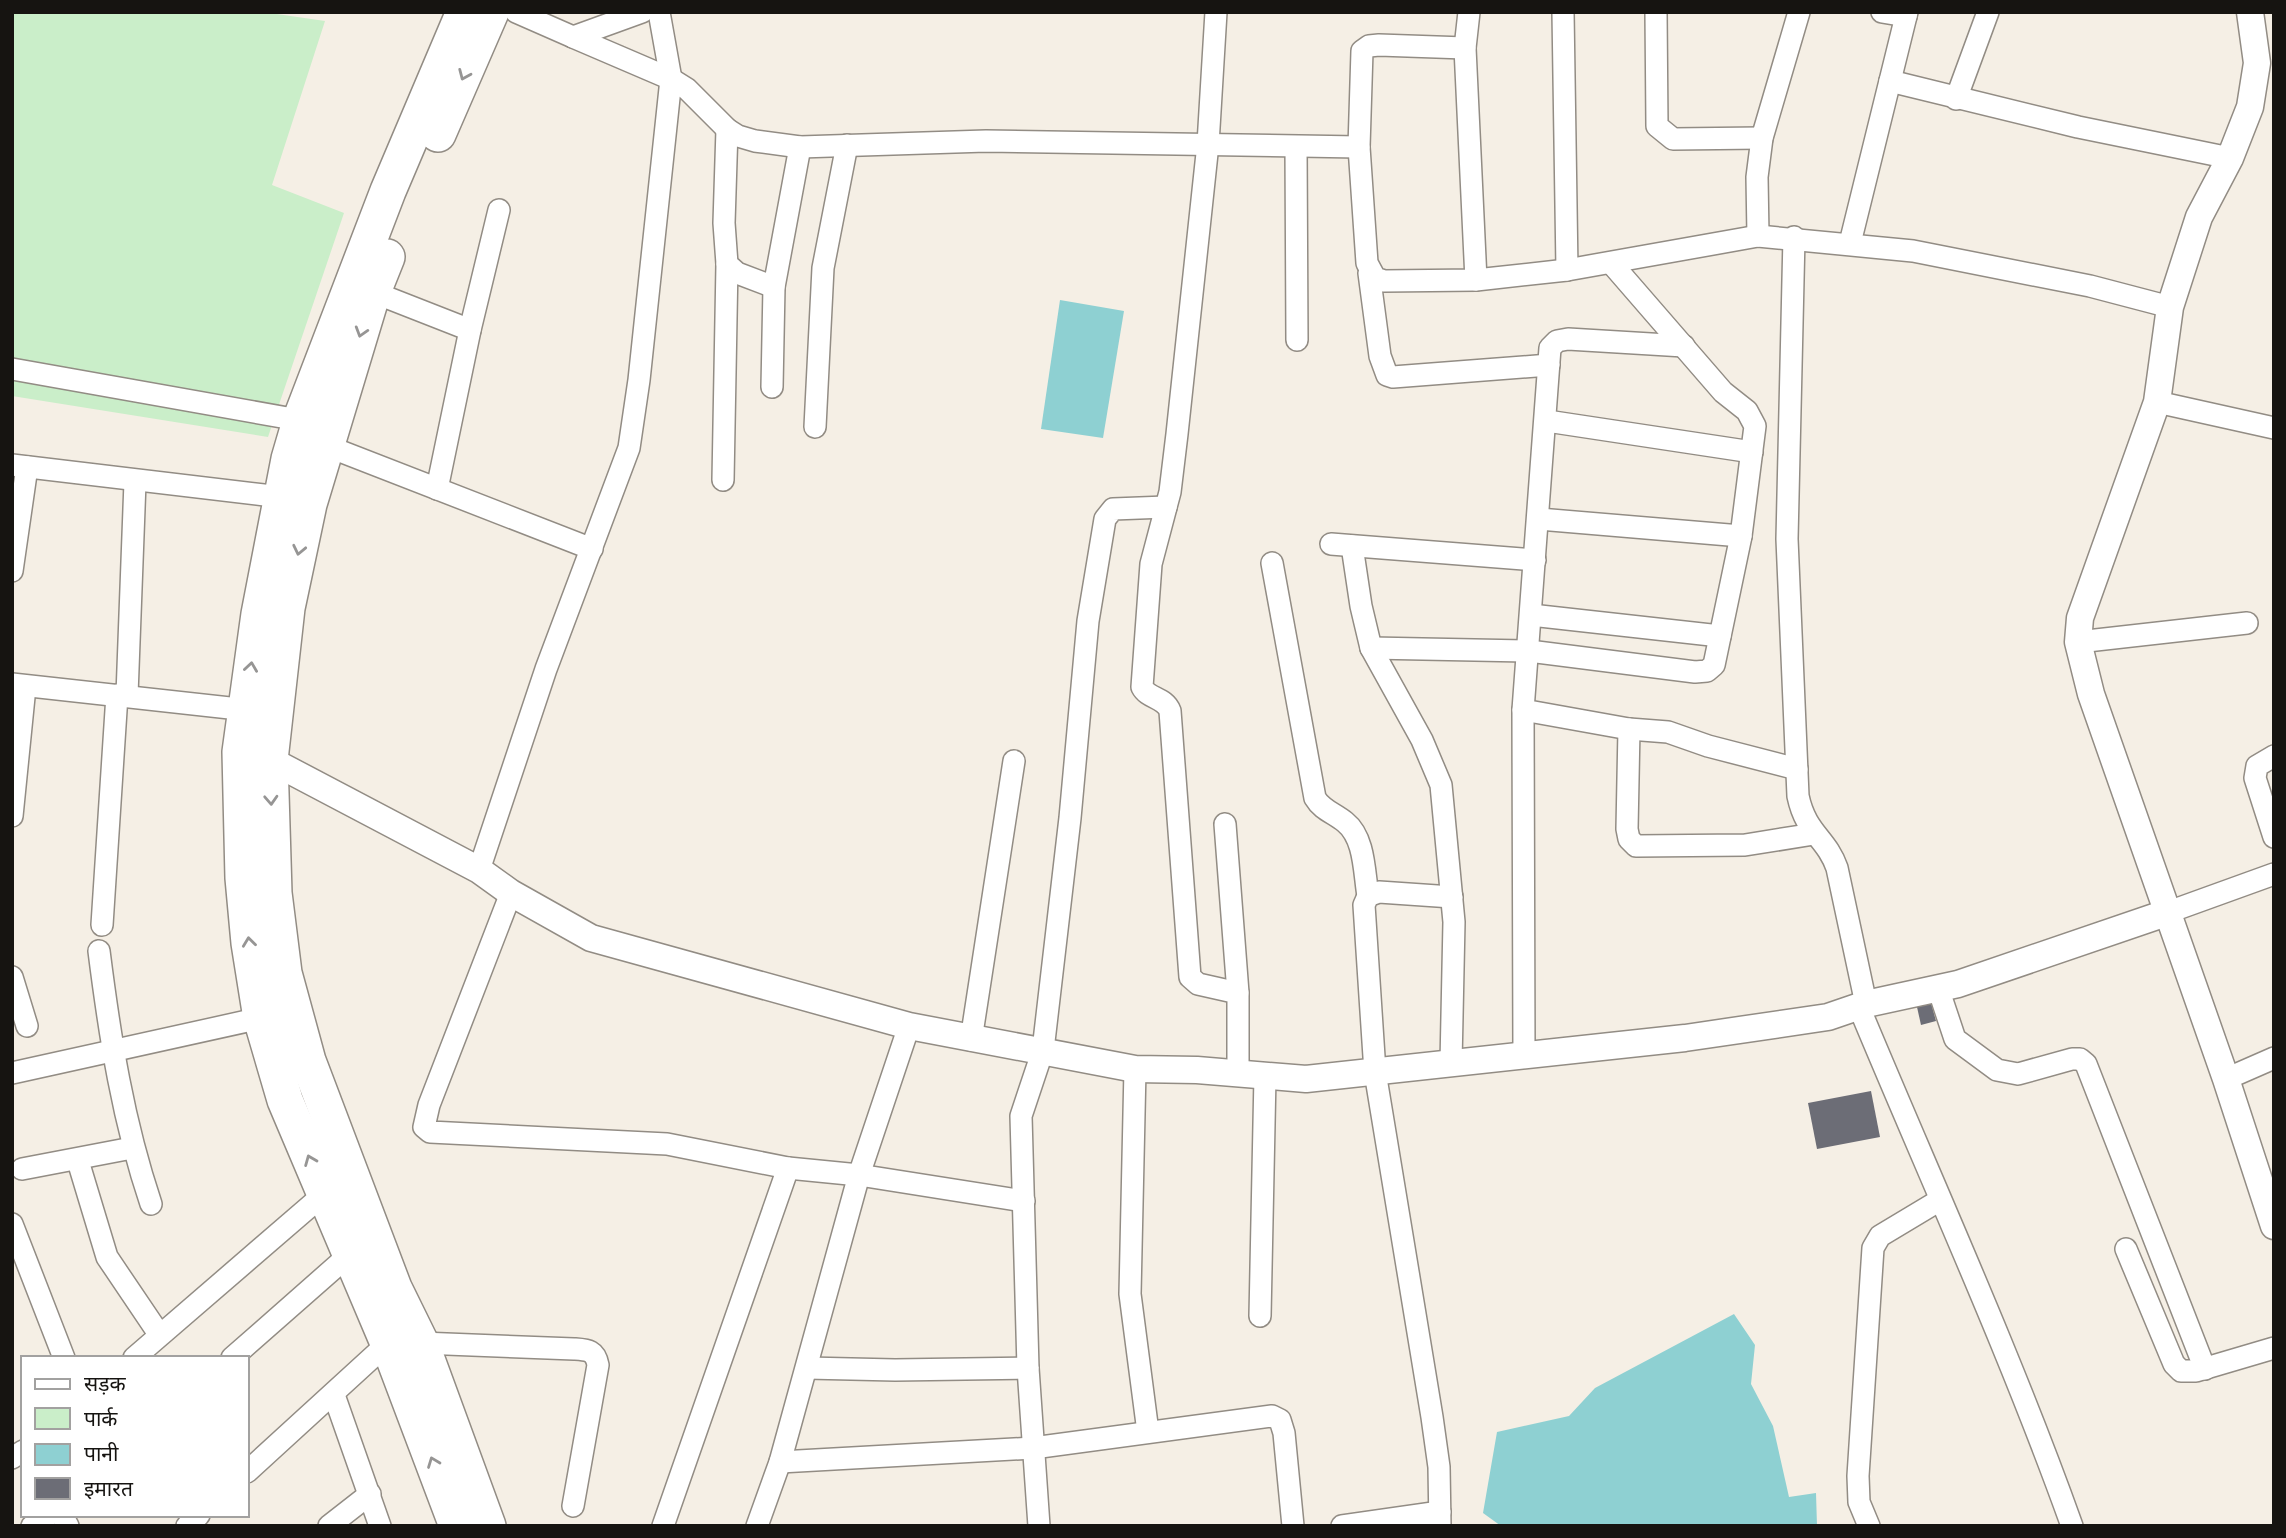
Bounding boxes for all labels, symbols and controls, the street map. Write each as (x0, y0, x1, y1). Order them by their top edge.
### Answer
one-way arrow (458, 68, 472, 80)
one-way arrow (355, 325, 370, 337)
one-way arrow (293, 544, 308, 556)
one-way arrow (244, 661, 259, 673)
one-way arrow (263, 795, 278, 806)
one-way arrow (242, 936, 257, 948)
one-way arrow (305, 1155, 319, 1167)
legend (21, 1356, 248, 1517)
text: सड़क (84, 1371, 126, 1396)
text: पार्क (84, 1406, 118, 1431)
text: पानी (84, 1441, 119, 1466)
one-way arrow (427, 1456, 441, 1468)
text: इमारत (84, 1476, 134, 1501)

